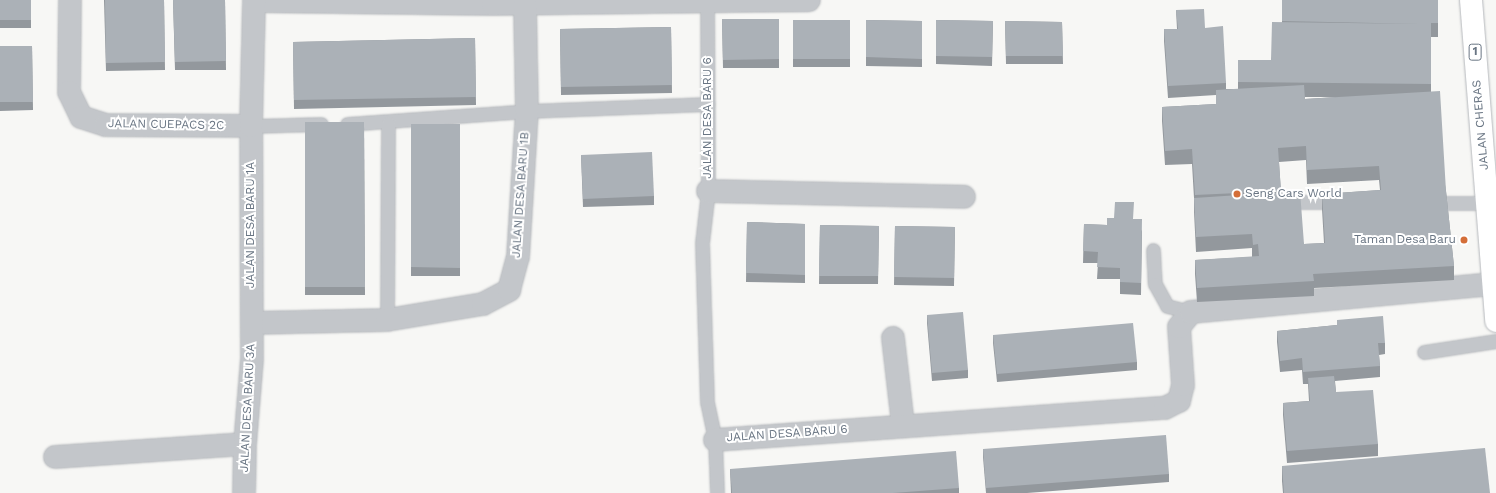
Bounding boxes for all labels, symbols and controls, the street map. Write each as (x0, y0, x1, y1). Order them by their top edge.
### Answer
road number: 1 (1468, 43, 1482, 61)
street label: JALAN DESA BARU 6 (701, 57, 715, 179)
street label: JALAN CHERAS (1470, 79, 1492, 171)
street label: JALAN CUEPACS 2C (108, 117, 224, 133)
street label: JALAN DESA BARU 1B (509, 131, 533, 259)
street label: JALAN DESA BARU 1A (244, 161, 258, 289)
place label: Seng Cars World (1245, 187, 1342, 201)
marker: Seng Cars World (1232, 189, 1242, 199)
place label: Taman Desa Baru (1354, 233, 1456, 247)
marker: Taman Desa Baru (1459, 235, 1469, 245)
street label: JALAN DESA BARU 3A (237, 343, 259, 473)
street label: JALAN DESA BARU 6 (726, 423, 848, 445)

